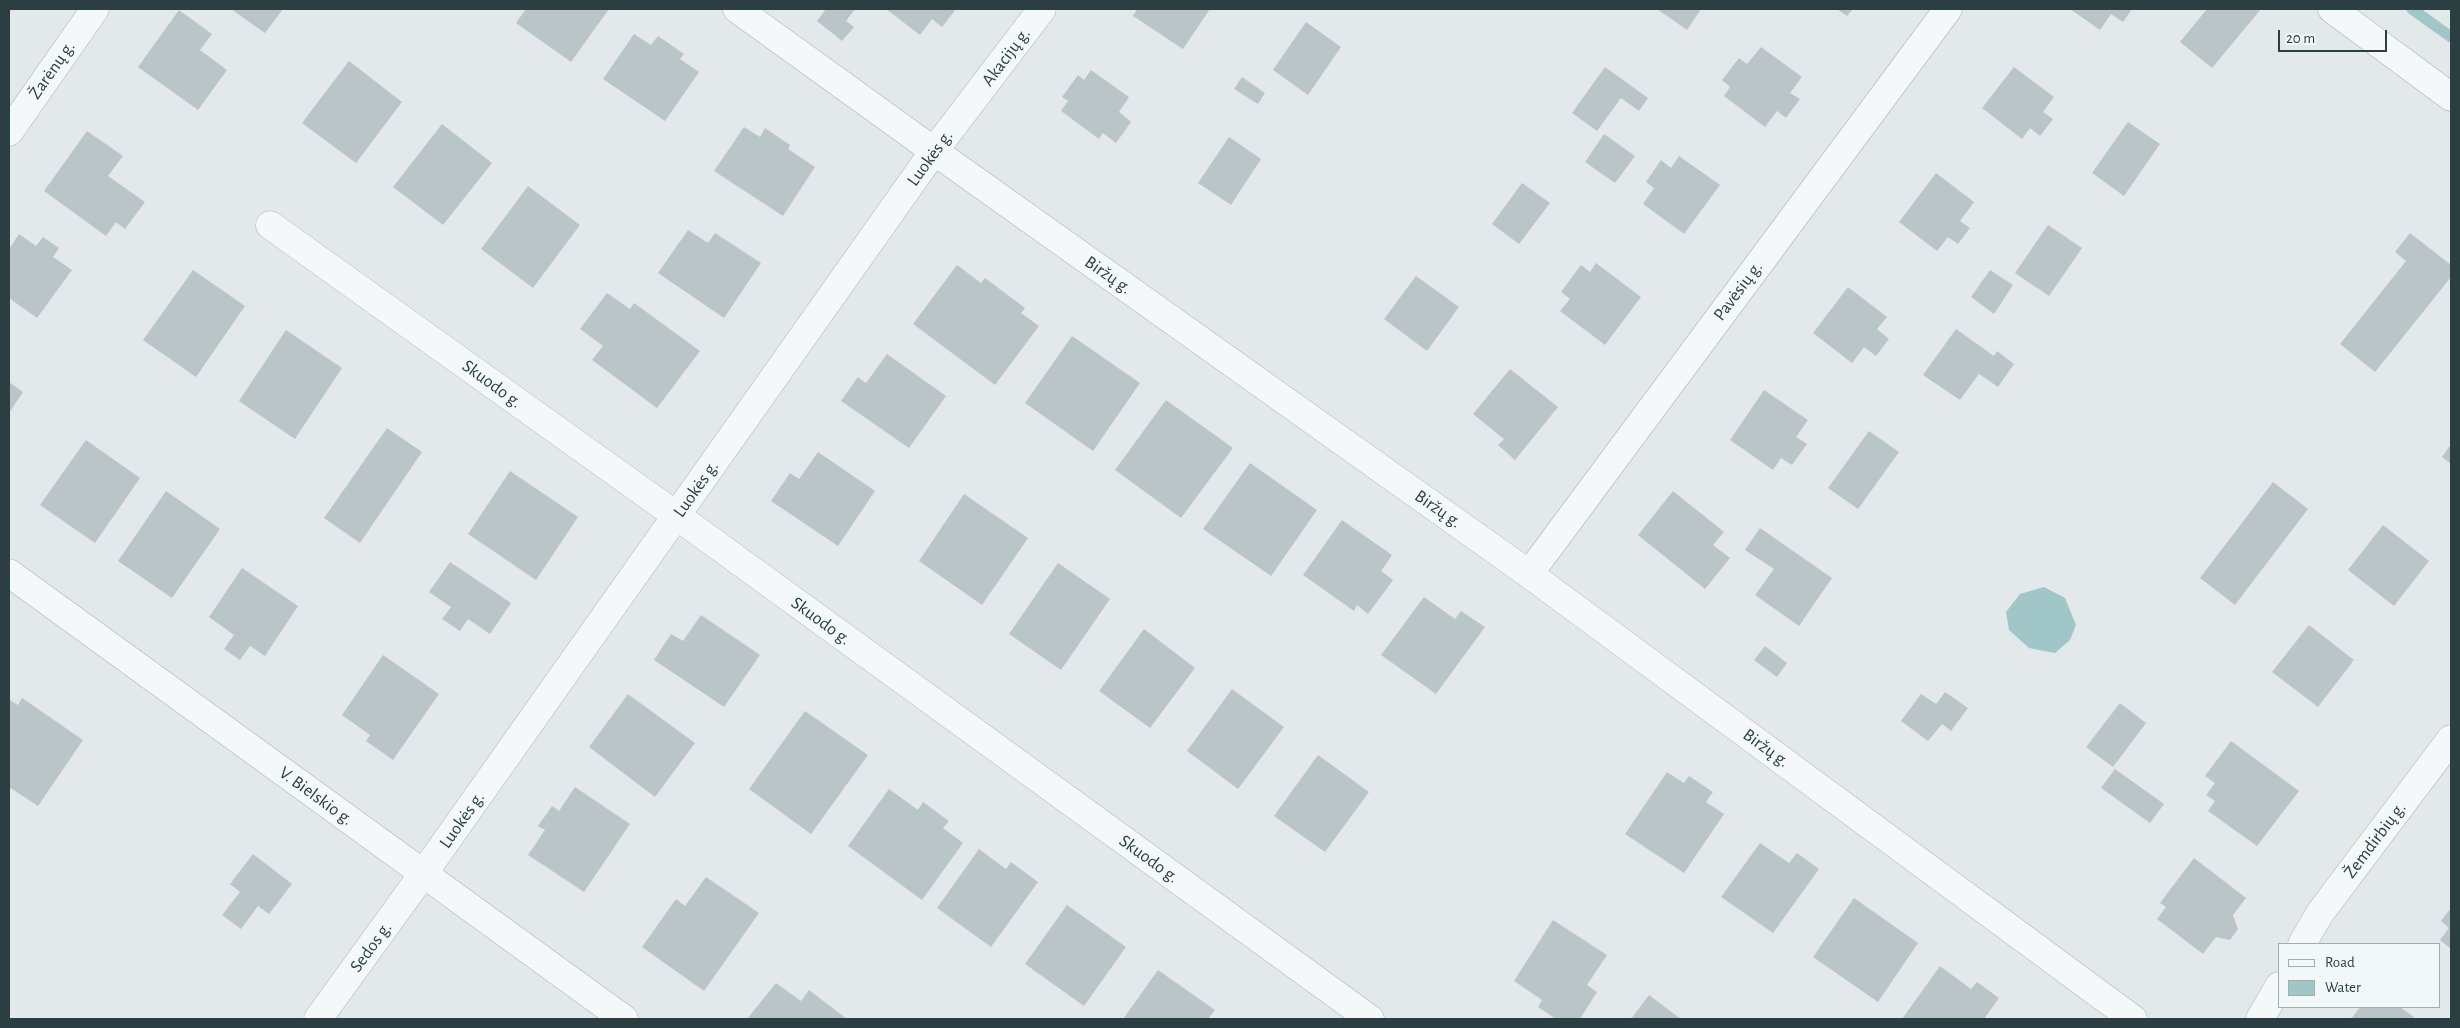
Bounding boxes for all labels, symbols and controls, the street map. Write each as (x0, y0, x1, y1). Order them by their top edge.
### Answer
scale bar (2280, 20, 2389, 52)
street label: Akacijų g. (977, 23, 1035, 91)
text: 20 m (2286, 31, 2315, 46)
street label: Žarėnų g. (24, 37, 80, 103)
street label: Luokės g. (902, 126, 958, 190)
street label: Biržų g. (1080, 251, 1136, 299)
street label: Pavėsių g. (1709, 257, 1767, 325)
street label: Skuodo g. (458, 355, 526, 413)
street label: Luokės g. (669, 457, 723, 521)
street label: Biržų g. (1410, 485, 1466, 533)
street label: Skuodo g. (787, 592, 855, 650)
street label: Biržų g. (1739, 724, 1793, 772)
street label: V. Bielskio g. (275, 762, 357, 830)
street label: Luokės g. (435, 788, 489, 852)
street label: Žemdirbių g. (2339, 798, 2411, 882)
street label: Skuodo g. (1115, 830, 1183, 888)
street label: Sedos g. (345, 918, 397, 976)
legend (2278, 943, 2440, 1008)
text: Road (2325, 955, 2355, 970)
text: Water (2325, 980, 2361, 995)

